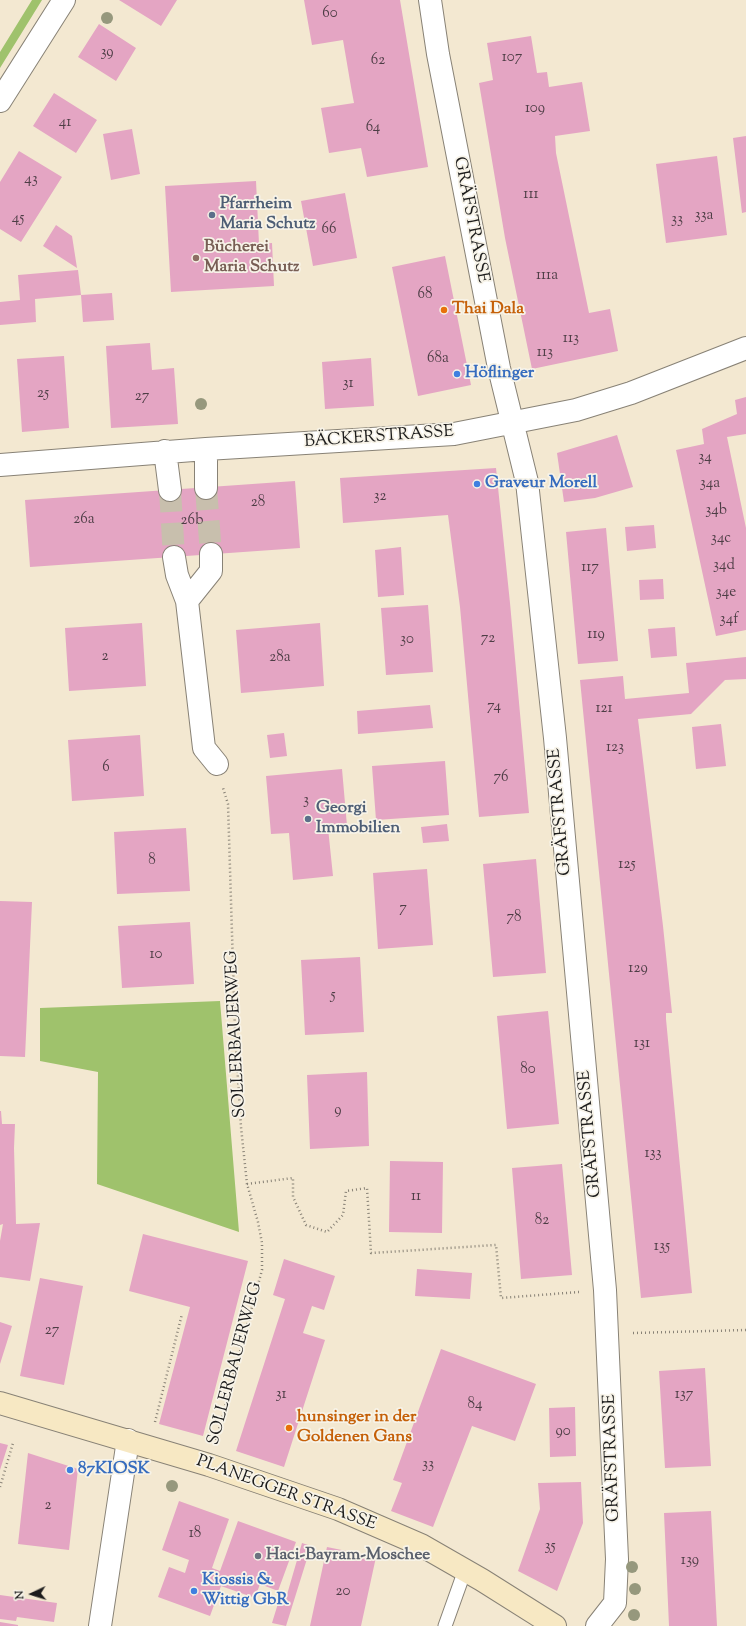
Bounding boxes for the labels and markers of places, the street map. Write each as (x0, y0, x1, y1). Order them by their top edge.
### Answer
place label: Pfarrheim Maria Schutz (220, 195, 315, 235)
marker: Pfarrheim Maria Schutz (207, 210, 217, 220)
place label: Bücherei Maria Schutz (204, 238, 299, 278)
marker: Bücherei Maria Schutz (191, 253, 201, 263)
place label: Thai Dala (452, 300, 524, 320)
marker: Thai Dala (439, 305, 449, 315)
place label: Höflinger (465, 364, 534, 384)
marker: Höflinger (452, 369, 462, 379)
place label: Graveur Morell (485, 474, 597, 494)
marker: Graveur Morell (472, 479, 482, 489)
place label: Georgi Immobilien (316, 799, 400, 839)
marker: Georgi Immobilien (303, 814, 313, 824)
place label: hunsinger in der Goldenen Gans (297, 1408, 416, 1448)
marker: hunsinger in der Goldenen Gans (284, 1423, 294, 1433)
place label: 87KIOSK (78, 1460, 150, 1480)
marker: 87KIOSK (65, 1465, 75, 1475)
place label: Haci-Bayram-Moschee (266, 1546, 430, 1566)
marker: Haci-Bayram-Moschee (253, 1551, 263, 1561)
place label: Kiossis & Wittig GbR (202, 1571, 289, 1611)
marker: Kiossis & Wittig GbR (189, 1586, 199, 1596)

